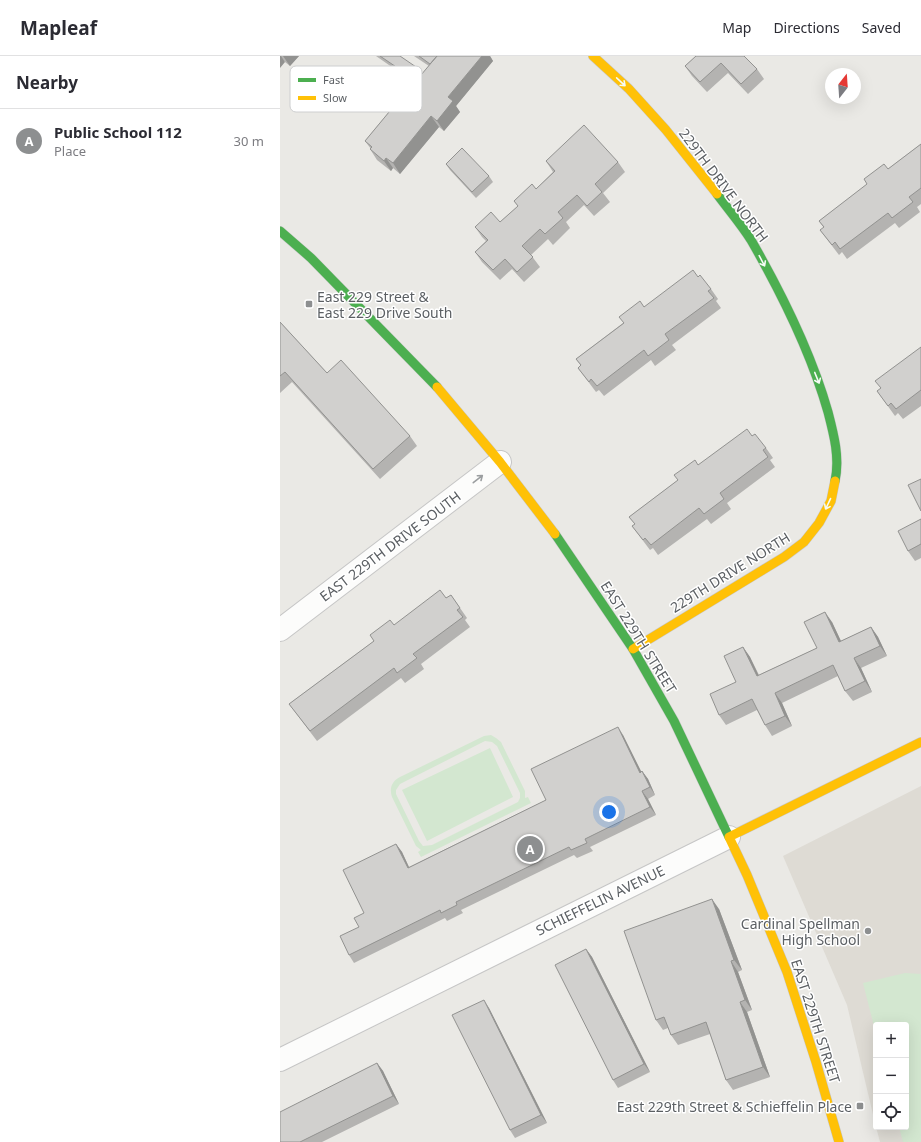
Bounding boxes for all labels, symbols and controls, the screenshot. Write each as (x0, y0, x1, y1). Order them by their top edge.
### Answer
text: Mapleaf (20, 15, 97, 41)
text: Map (722, 18, 751, 37)
text: Directions (773, 18, 840, 37)
text: Saved (862, 18, 901, 37)
legend (290, 66, 422, 112)
north arrow (825, 68, 861, 104)
text: Nearby (16, 71, 78, 94)
text: Fast (323, 72, 344, 87)
one-way arrow (616, 78, 627, 87)
text: Slow (323, 90, 347, 105)
text: Public School 112 (54, 122, 182, 142)
street label: 229TH DRIVE NORTH (675, 124, 773, 246)
text: A (25, 132, 34, 150)
text: 30 m (234, 132, 264, 150)
text: Place (54, 142, 86, 160)
one-way arrow (759, 255, 766, 267)
place label: East 229 Street & East 229 Drive South (317, 287, 452, 322)
marker: East 229 Street & East 229 Drive South (304, 299, 314, 309)
one-way arrow (814, 372, 822, 384)
one-way arrow (472, 475, 483, 484)
street label: EAST 229TH DRIVE SOUTH (316, 487, 464, 605)
one-way arrow (824, 498, 832, 510)
street label: 229TH DRIVE NORTH (667, 527, 793, 617)
street label: EAST 229TH STREET (597, 577, 681, 697)
your location (599, 802, 619, 822)
pin: A (517, 834, 543, 864)
street label: SCHIEFFELIN AVENUE (532, 860, 668, 940)
place label: Cardinal Spellman High School (741, 914, 860, 949)
marker: Cardinal Spellman High School (863, 926, 873, 936)
street label: EAST 229TH STREET (787, 957, 845, 1086)
map controls (873, 1022, 909, 1130)
button: + (873, 1022, 909, 1058)
button: − (873, 1058, 909, 1094)
button: locate (873, 1094, 909, 1130)
place label: East 229th Street & Schieffelin Place (617, 1097, 852, 1116)
marker: East 229th Street & Schieffelin Place (855, 1101, 865, 1111)

